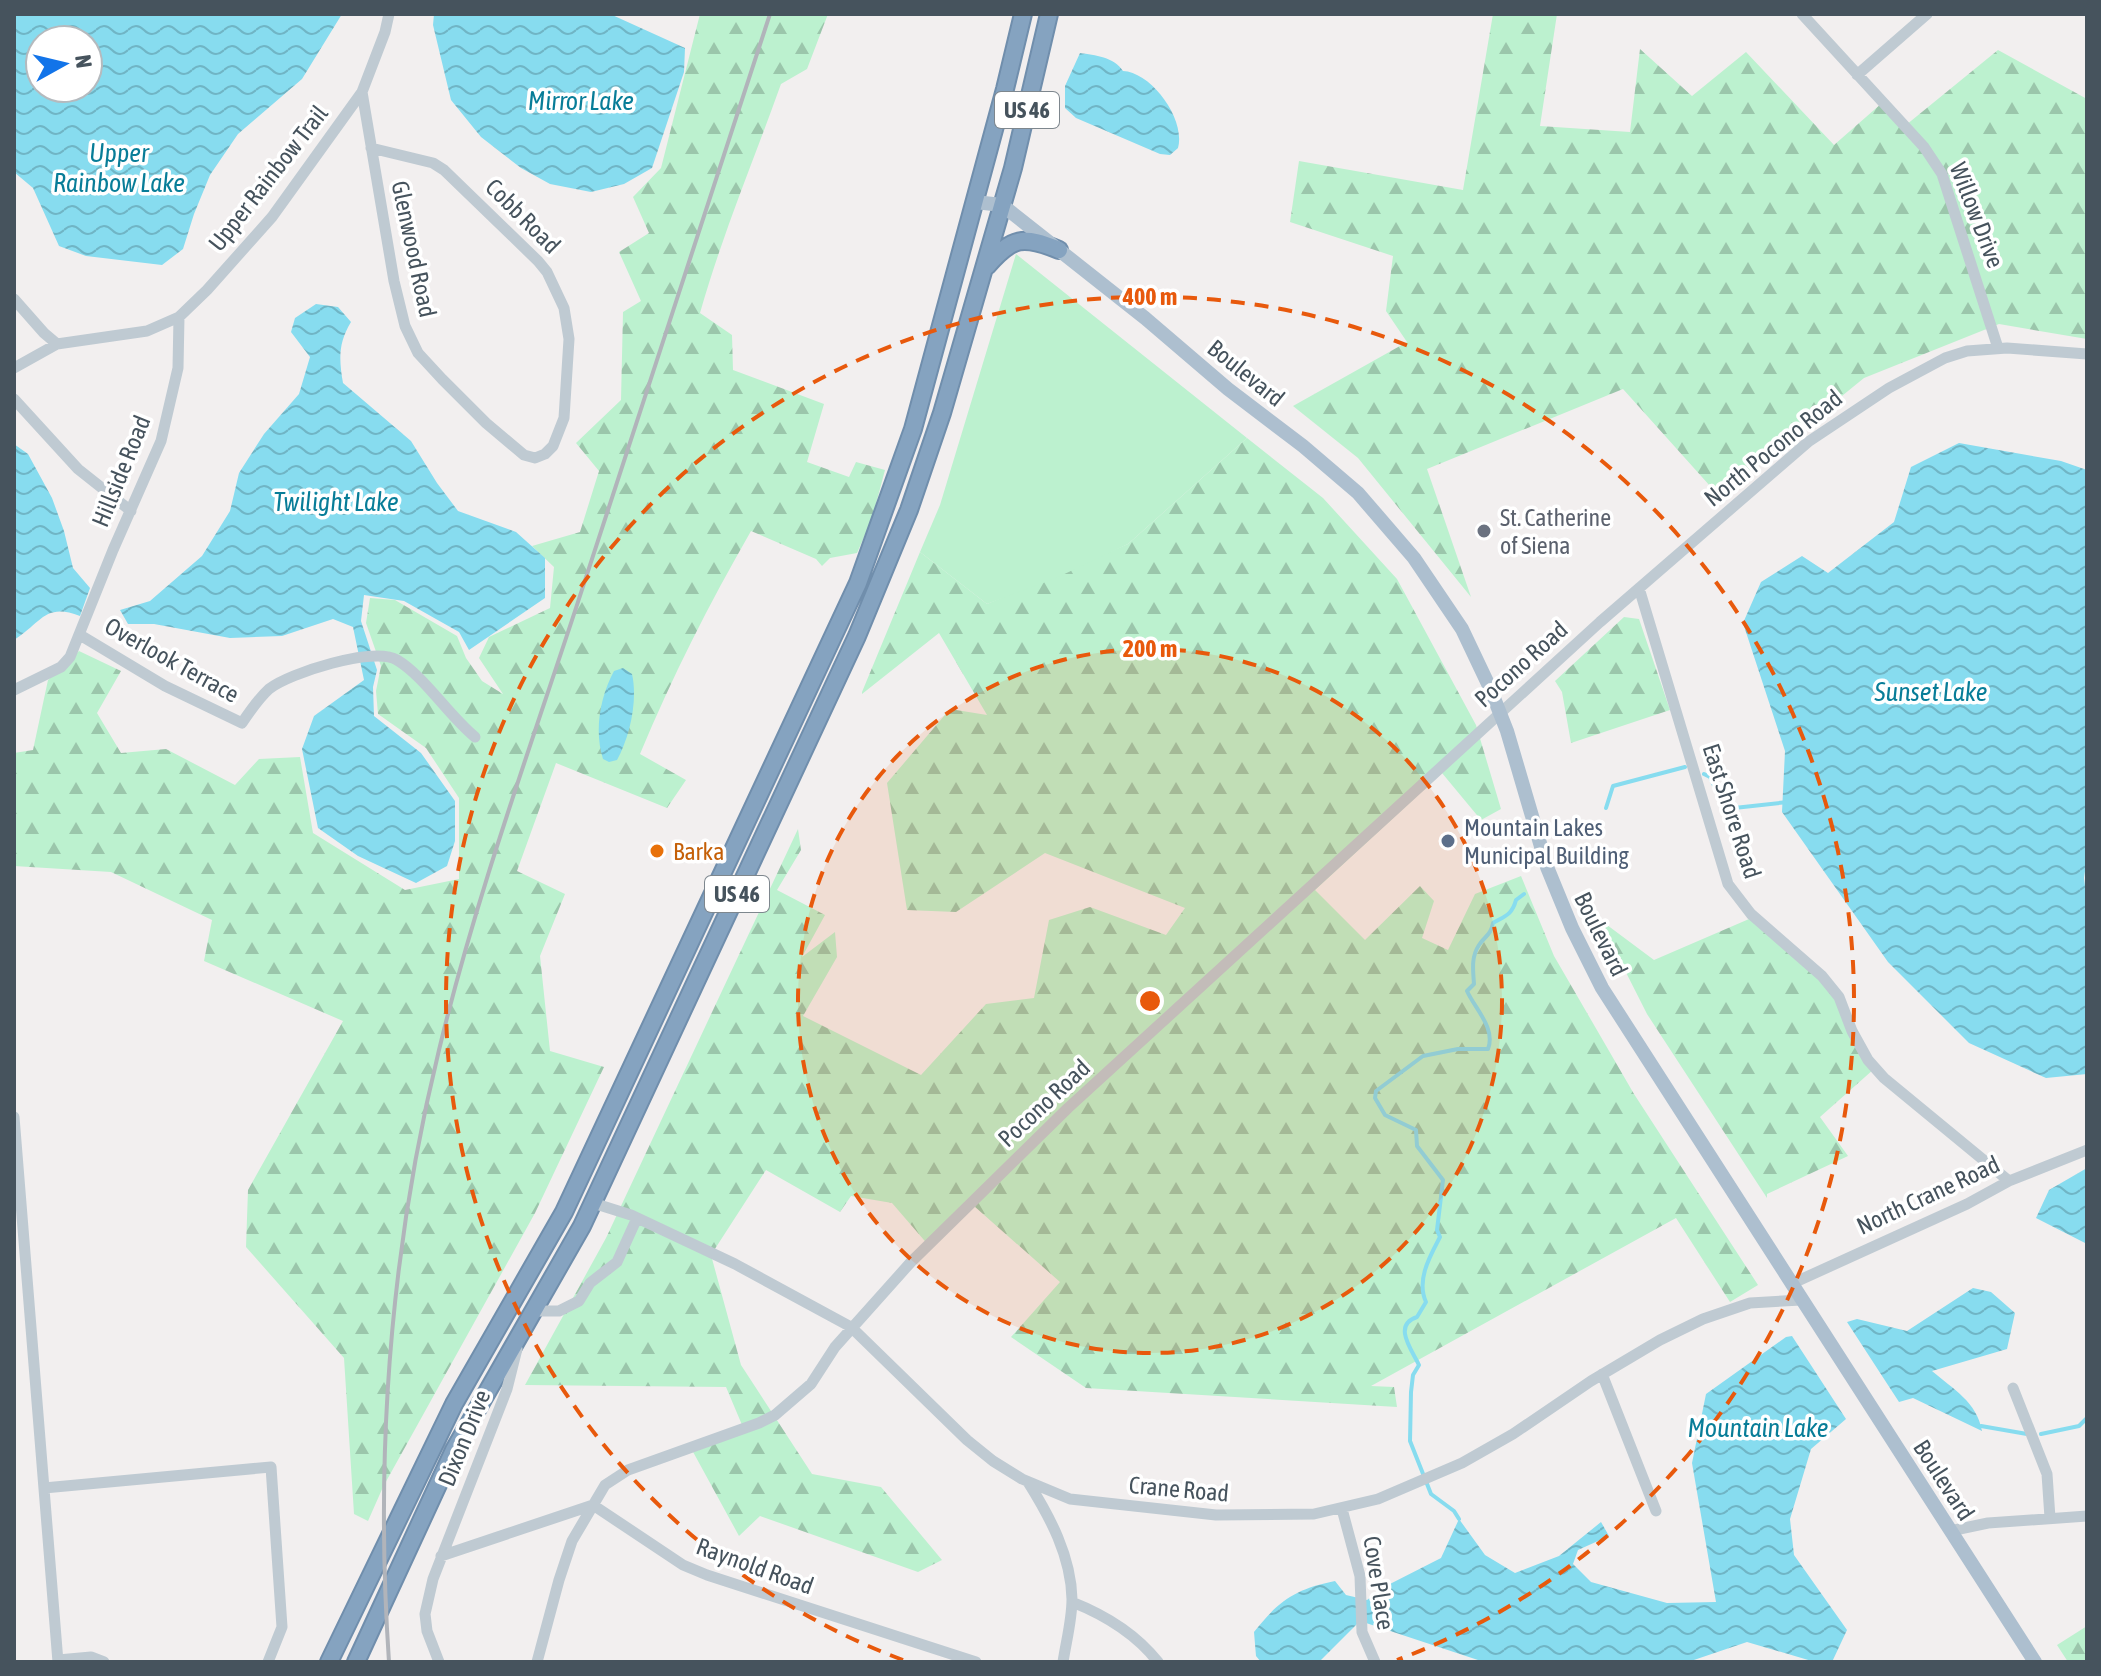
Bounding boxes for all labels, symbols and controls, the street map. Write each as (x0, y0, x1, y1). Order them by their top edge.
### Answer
north arrow (24, 24, 104, 104)
text: N (70, 53, 98, 69)
water label: Mirror Lake (528, 86, 634, 116)
road number: US 46 (995, 92, 1059, 128)
street label: Upper Rainbow Trail (203, 99, 334, 256)
water label: Upper Rainbow Lake (53, 138, 185, 198)
street label: Willow Drive (1945, 159, 2009, 271)
street label: Cobb Road (480, 173, 566, 259)
street label: Glenwood Road (386, 178, 442, 320)
text: 400 m (1122, 283, 1177, 310)
street label: Boulevard (1202, 334, 1290, 412)
street label: North Pocono Road (1699, 384, 1847, 512)
street label: Hillside Road (86, 411, 156, 531)
water label: Twilight Lake (273, 487, 399, 517)
place label: St. Catherine of Siena (1500, 504, 1611, 559)
marker: St. Catherine of Siena (1475, 522, 1493, 540)
street label: Overlook Terrace (100, 612, 244, 708)
street label: Pocono Road (1469, 615, 1573, 713)
text: 200 m (1123, 635, 1177, 662)
water label: Sunset Lake (1874, 677, 1988, 707)
street label: East Shore Road (1698, 740, 1766, 882)
place label: Mountain Lakes Municipal Building (1464, 814, 1630, 869)
marker: Mountain Lakes Municipal Building (1439, 832, 1457, 850)
place label: Barka (673, 838, 724, 865)
marker: Barka (648, 842, 666, 860)
road number: US 46 (705, 876, 769, 912)
street label: Boulevard (1569, 888, 1633, 980)
centre of rings (1136, 987, 1164, 1015)
street label: Pocono Road (993, 1054, 1095, 1152)
street label: North Crane Road (1852, 1150, 2004, 1240)
street label: Dixon Drive (433, 1386, 495, 1490)
water label: Mountain Lake (1687, 1413, 1829, 1443)
street label: Boulevard (1908, 1435, 1980, 1525)
street label: Crane Road (1128, 1471, 1230, 1507)
street label: Raynold Road (693, 1532, 817, 1600)
street label: Cove Place (1358, 1534, 1400, 1632)

